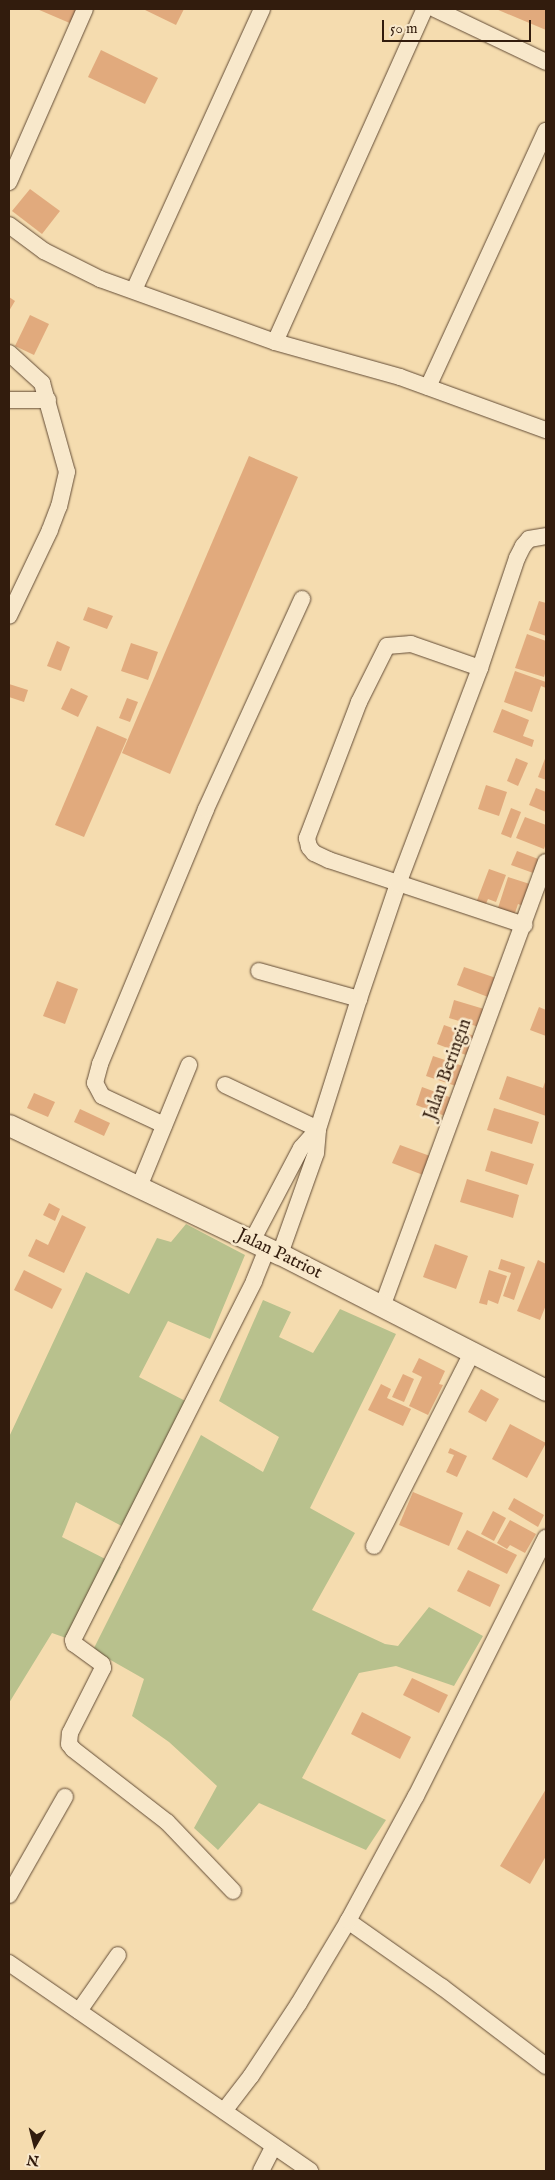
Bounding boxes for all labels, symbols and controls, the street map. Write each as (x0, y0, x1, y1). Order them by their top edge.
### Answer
scale bar (385, 10, 534, 42)
text: 50 m (390, 19, 418, 38)
street label: Jalan Beringin (421, 1016, 477, 1124)
street label: Jalan Patriot (233, 1225, 325, 1285)
north arrow (10, 2120, 60, 2170)
text: N (26, 2150, 40, 2170)

